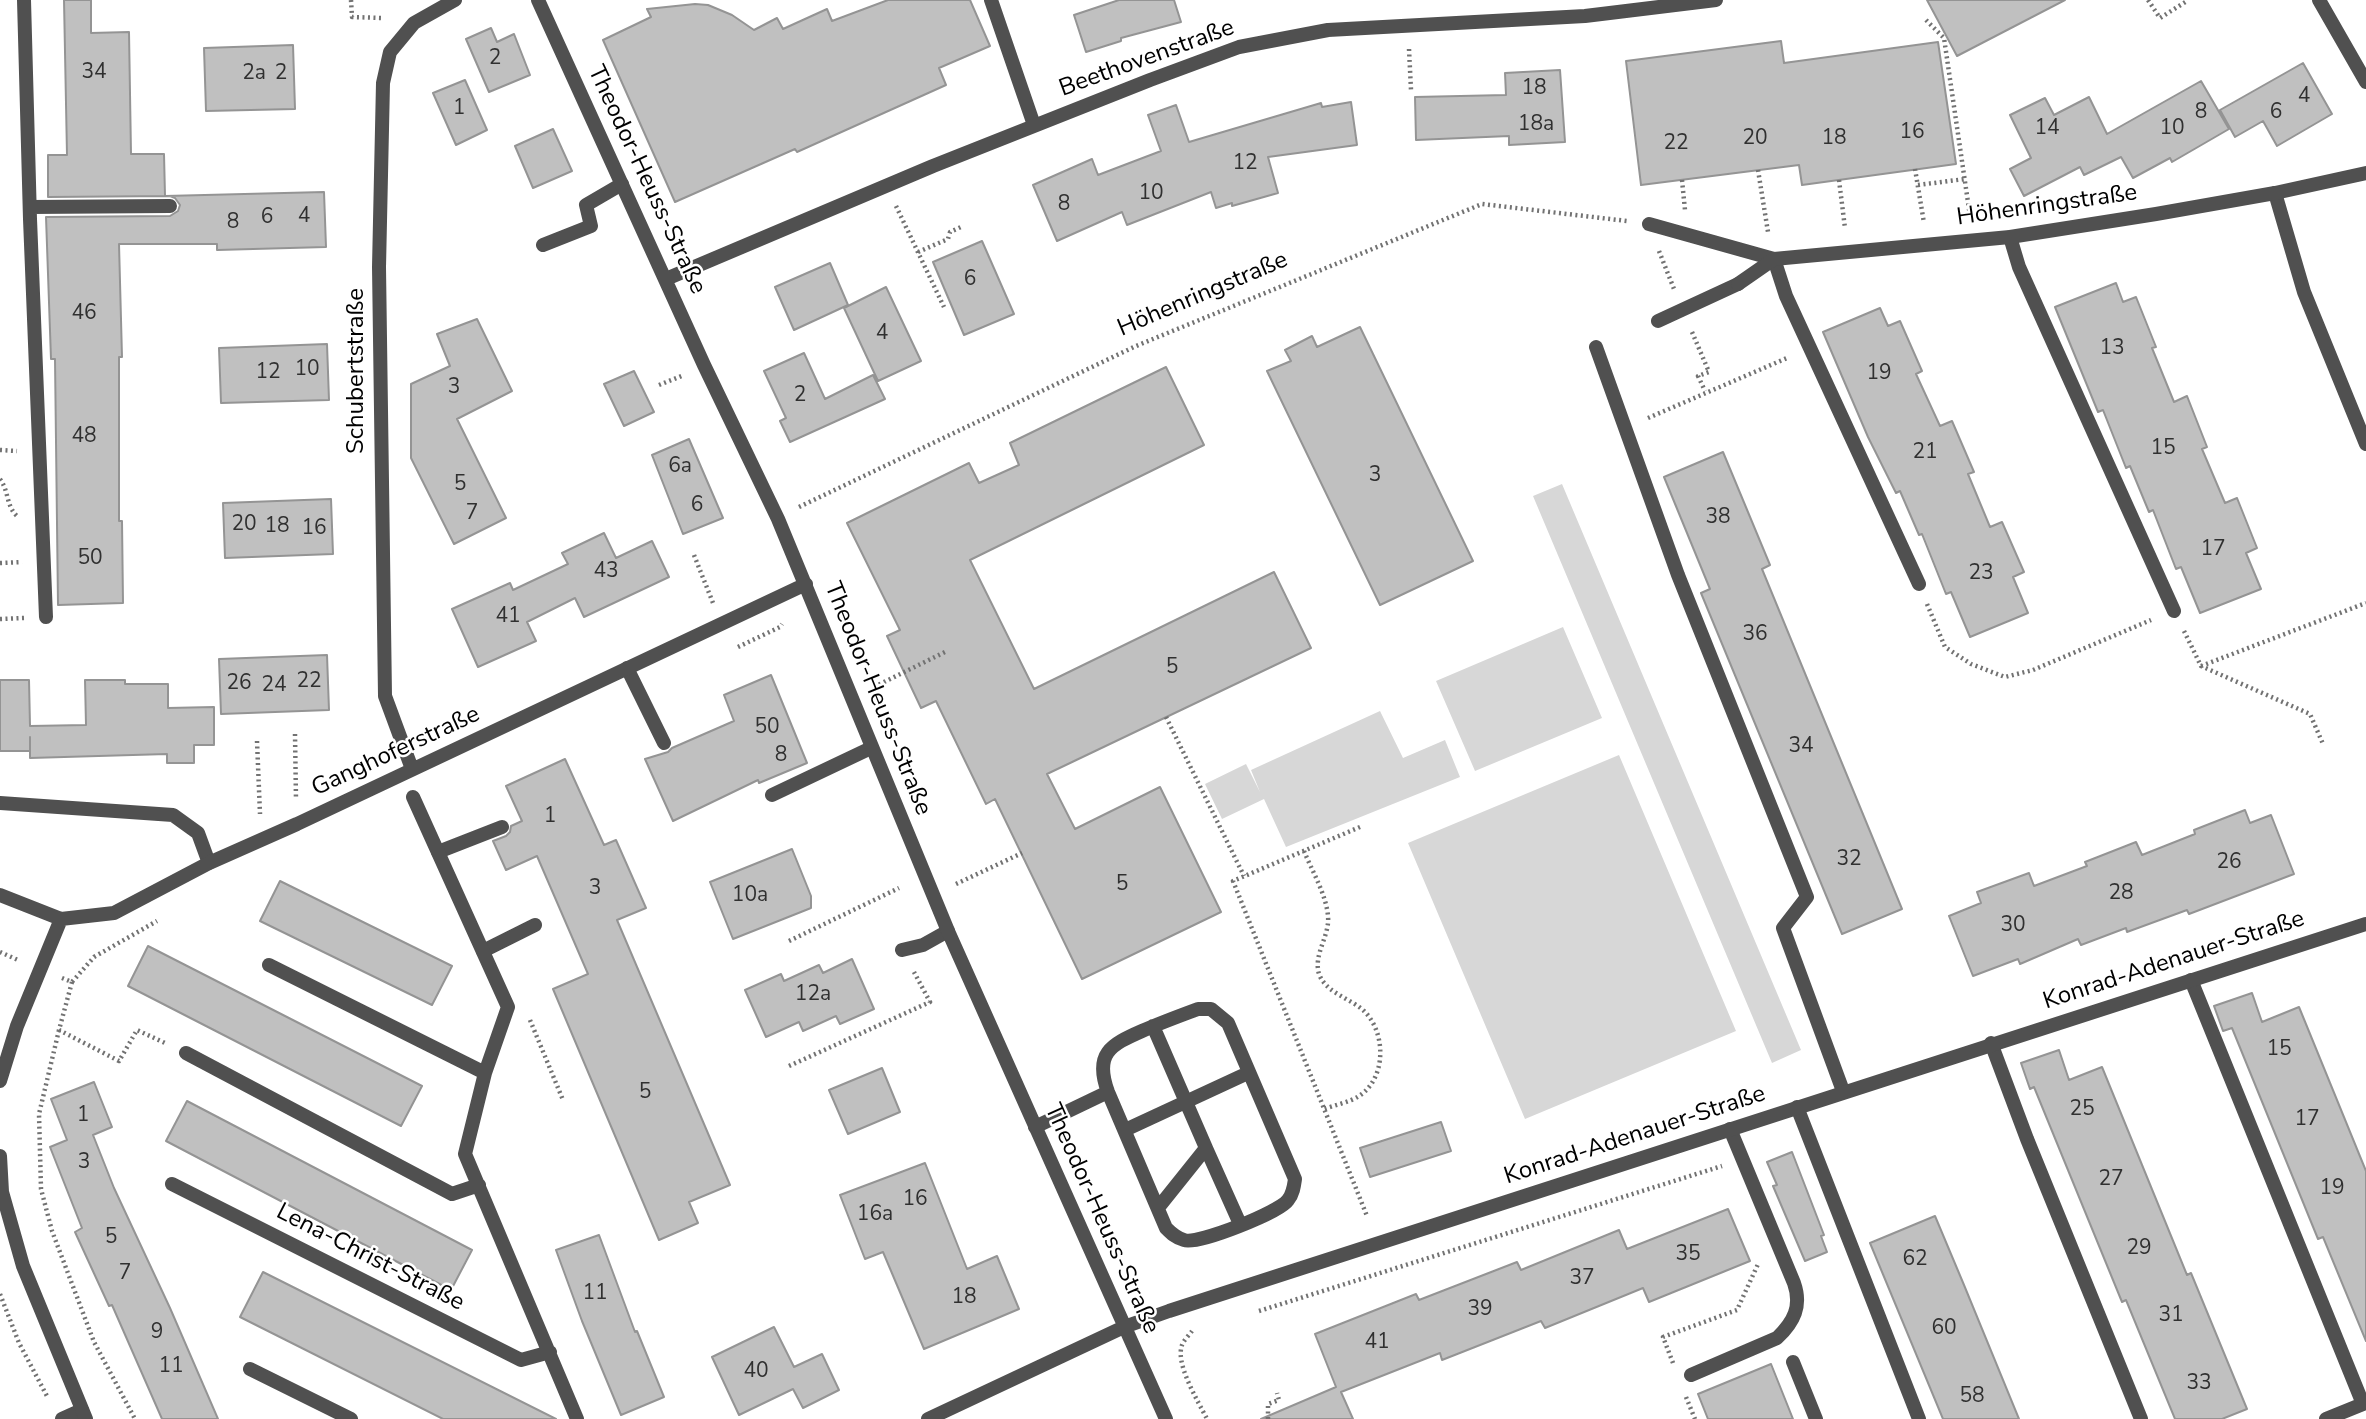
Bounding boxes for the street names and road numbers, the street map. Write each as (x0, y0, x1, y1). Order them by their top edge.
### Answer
street label: Beethovenstraße (1056, 14, 1238, 104)
street label: Theodor-Heuss-Straße (580, 61, 712, 299)
street label: Höhenringstraße (1955, 179, 2139, 233)
street label: Höhenringstraße (1114, 246, 1292, 344)
street label: Schubertstraße (343, 288, 371, 454)
street label: Theodor-Heuss-Straße (817, 578, 937, 820)
street label: Ganghoferstraße (307, 700, 485, 804)
street label: Konrad-Adenauer-Straße (2040, 905, 2308, 1017)
street label: Konrad-Adenauer-Straße (1501, 1080, 1769, 1192)
street label: Theodor-Heuss-Straße (1037, 1099, 1165, 1339)
street label: Lena-Christ-Straße (271, 1198, 469, 1318)

